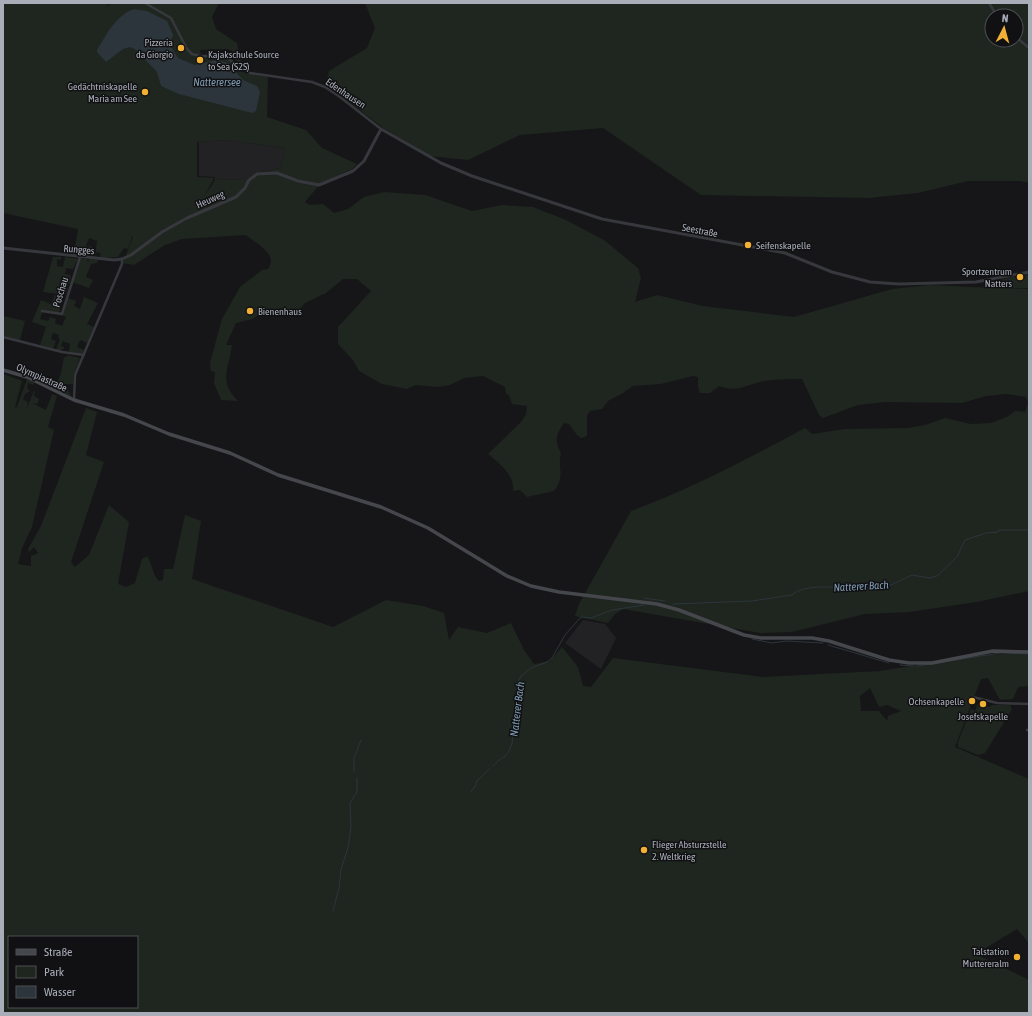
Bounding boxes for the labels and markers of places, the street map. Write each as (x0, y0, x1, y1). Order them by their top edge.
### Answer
place label: Pizzeria da Giorgio (136, 37, 173, 60)
marker: Pizzeria da Giorgio (176, 43, 186, 53)
place label: Kajakschule Source to Sea (S2S) (208, 49, 279, 72)
marker: Kajakschule Source to Sea (S2S) (195, 55, 205, 65)
place label: Gedächtniskapelle Maria am See (68, 81, 137, 104)
marker: Gedächtniskapelle Maria am See (140, 87, 150, 97)
marker: Seifenskapelle (743, 240, 753, 250)
place label: Seifenskapelle (756, 240, 811, 251)
place label: Sportzentrum Natters (962, 266, 1012, 289)
marker: Sportzentrum Natters (1015, 272, 1025, 282)
marker: Bienenhaus (245, 306, 255, 316)
place label: Bienenhaus (258, 306, 302, 317)
place label: Ochsenkapelle (909, 696, 964, 707)
marker: Ochsenkapelle (967, 696, 977, 706)
marker: Josefskapelle (978, 699, 988, 709)
place label: Josefskapelle (958, 711, 1009, 722)
place label: Flieger Absturzstelle 2. Weltkrieg (652, 839, 727, 862)
marker: Flieger Absturzstelle 2. Weltkrieg (639, 845, 649, 855)
place label: Talstation Muttereralm (963, 946, 1009, 969)
marker: Talstation Muttereralm (1012, 952, 1022, 962)

